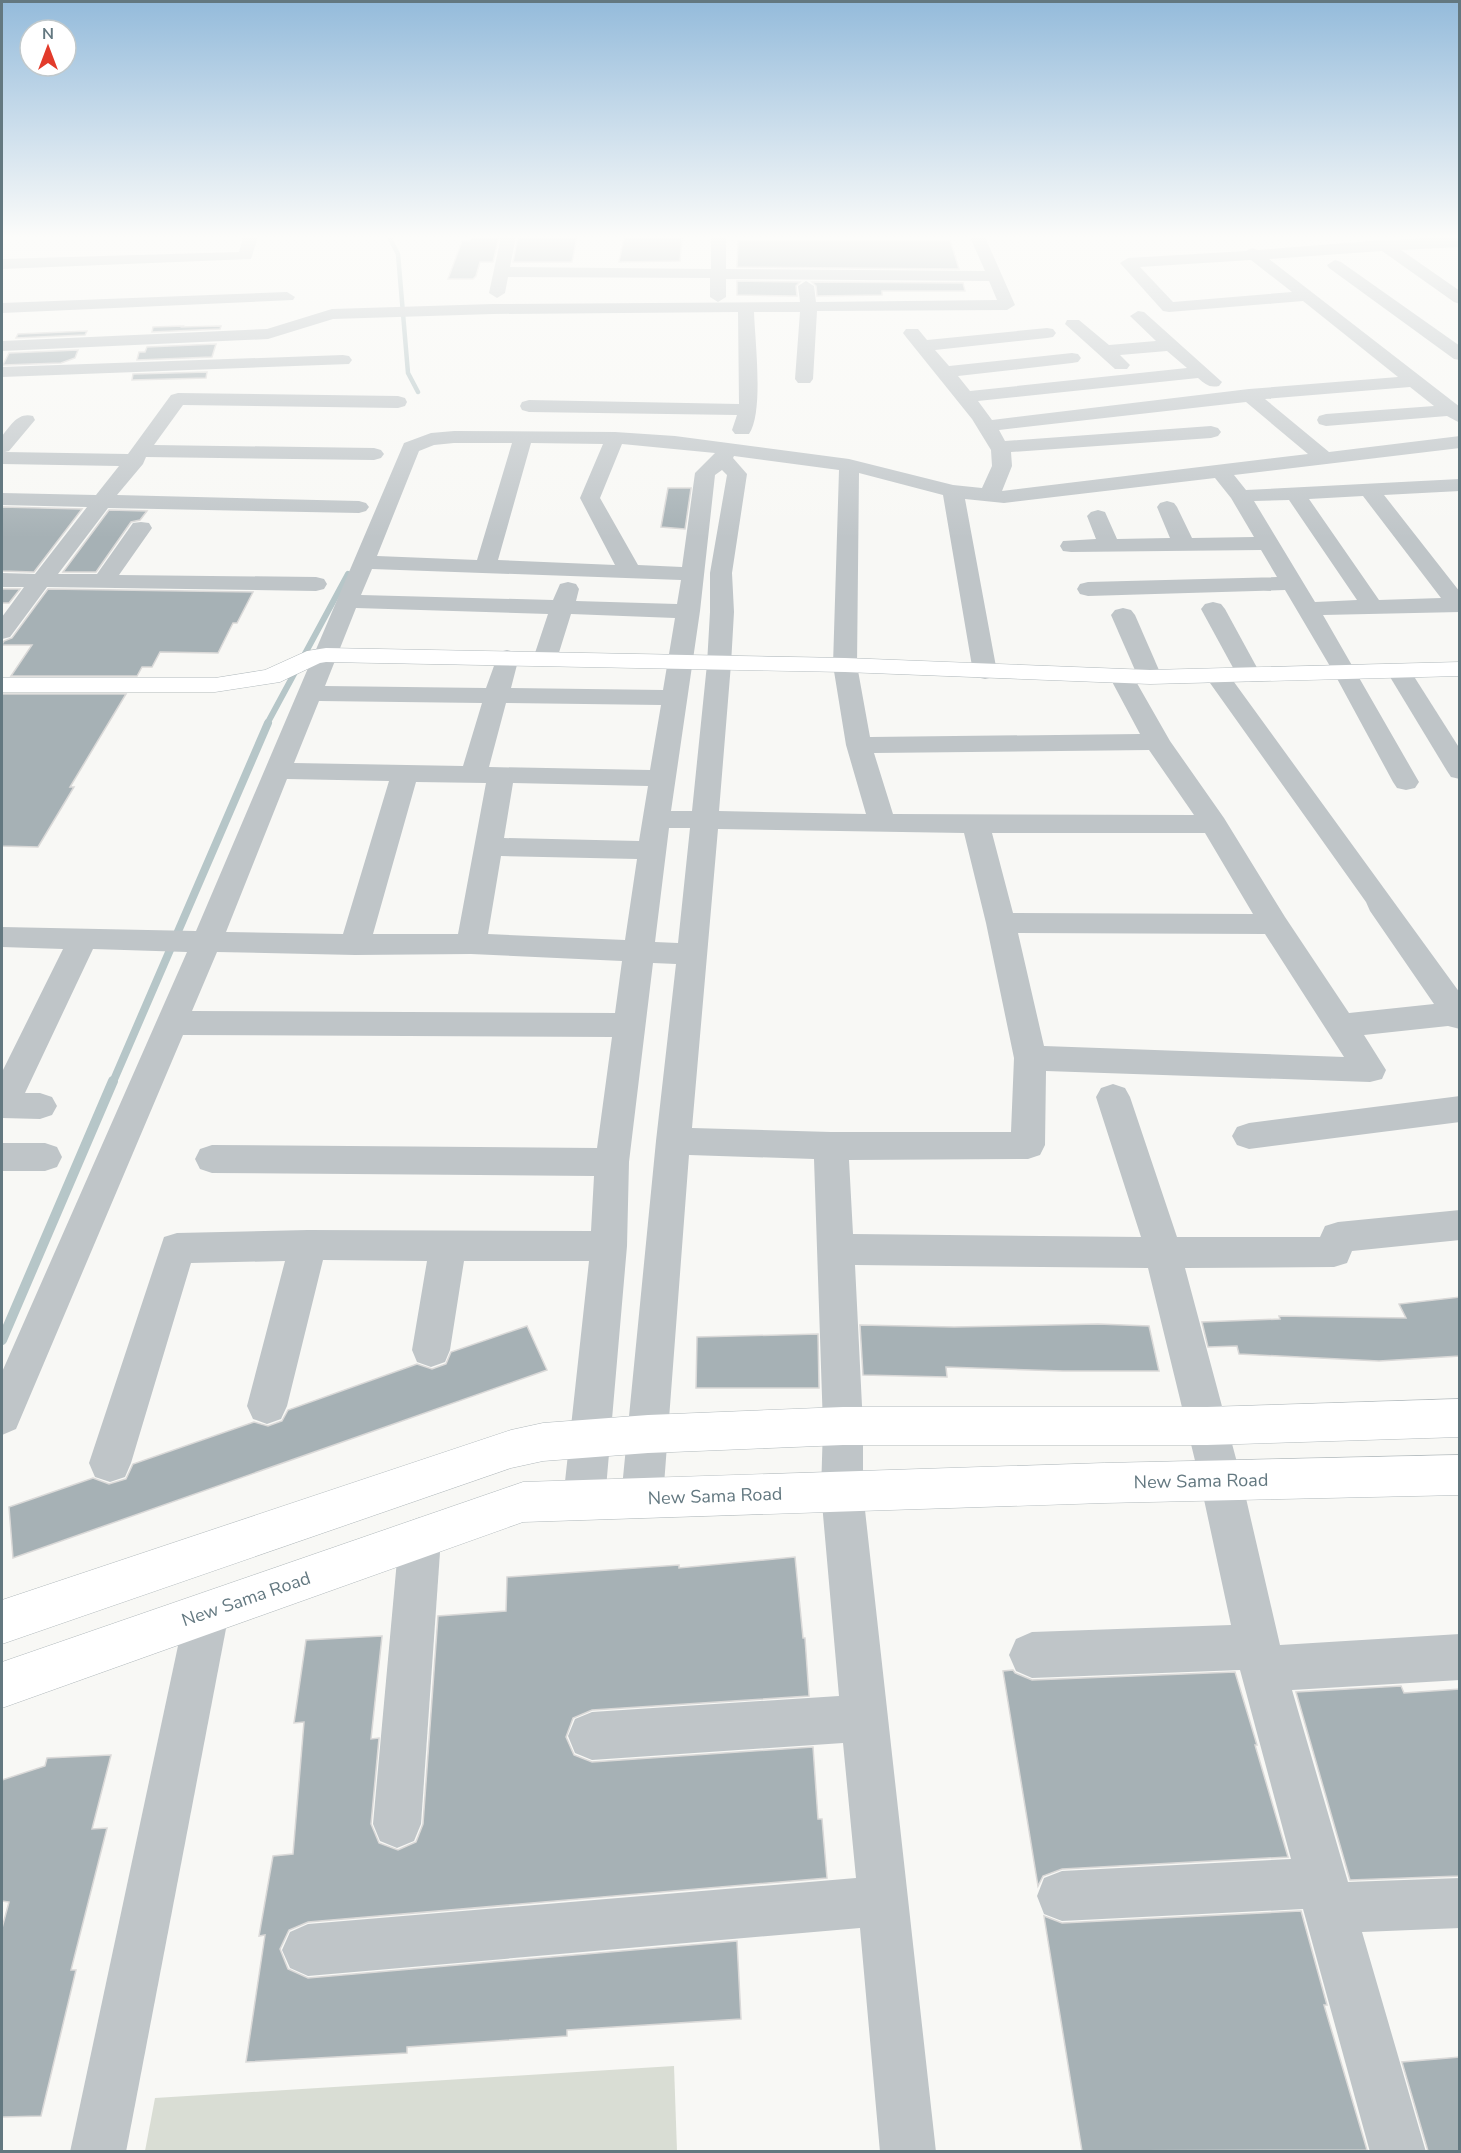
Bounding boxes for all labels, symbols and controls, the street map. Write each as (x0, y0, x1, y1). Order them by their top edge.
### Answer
north arrow (18, 18, 78, 78)
text: N (42, 23, 54, 45)
street label: New Sama Road (1133, 1468, 1269, 1494)
street label: New Sama Road (647, 1482, 783, 1510)
street label: New Sama Road (178, 1566, 314, 1632)

